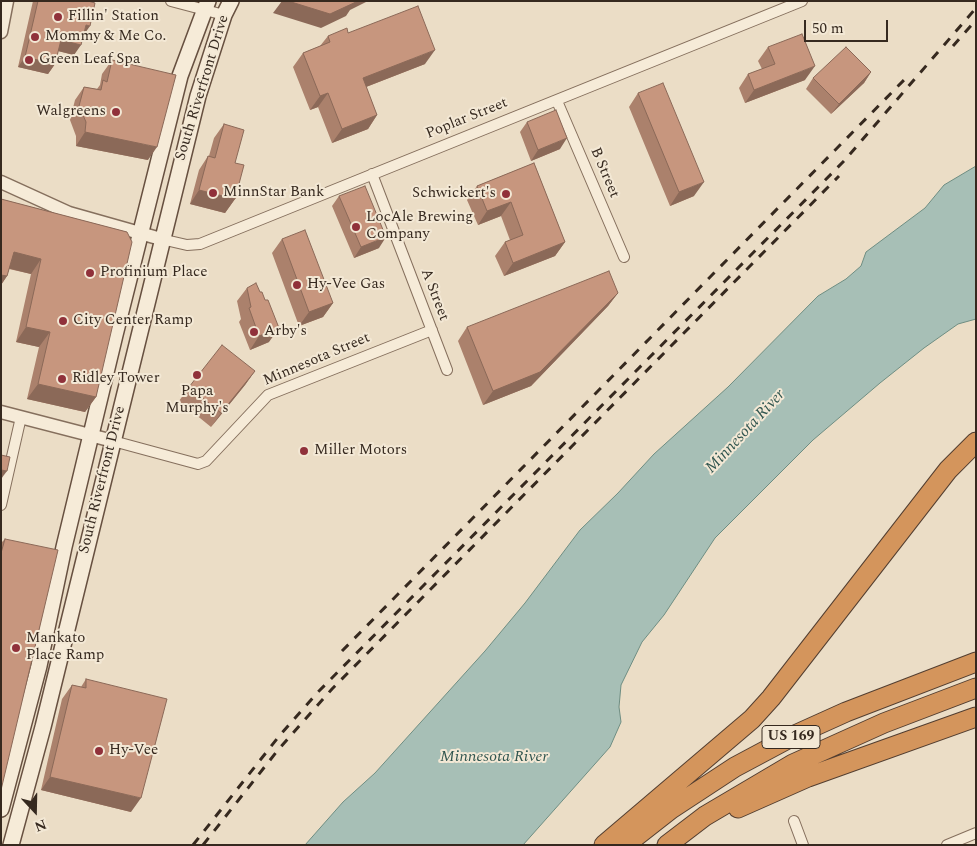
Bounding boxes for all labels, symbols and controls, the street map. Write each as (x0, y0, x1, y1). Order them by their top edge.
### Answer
place label: Fillin' Station (68, 8, 159, 26)
scale bar (807, 10, 891, 42)
marker: Fillin' Station (52, 11, 64, 23)
street label: South Riverfront Drive (172, 13, 234, 163)
text: 50 m (812, 17, 844, 40)
place label: Mommy & Me Co. (45, 28, 166, 46)
marker: Mommy & Me Co. (29, 31, 41, 43)
place label: Green Leaf Spa (39, 51, 140, 69)
marker: Green Leaf Spa (23, 54, 35, 66)
street label: Poplar Street (423, 94, 511, 144)
place label: Walgreens (36, 103, 106, 121)
marker: Walgreens (110, 106, 122, 118)
street label: B Street (585, 145, 623, 201)
place label: MinnStar Bank (223, 184, 324, 202)
place label: Schwickert's (412, 185, 496, 203)
marker: MinnStar Bank (207, 187, 219, 199)
marker: Schwickert's (500, 188, 512, 200)
place label: LocAle Brewing Company (366, 209, 473, 244)
marker: LocAle Brewing Company (350, 221, 362, 233)
place label: Profinium Place (100, 264, 207, 282)
street label: A Street (416, 266, 452, 324)
marker: Profinium Place (84, 267, 96, 279)
place label: Hy-Vee Gas (307, 276, 385, 294)
marker: Hy-Vee Gas (291, 279, 303, 291)
place label: City Center Ramp (73, 312, 193, 330)
marker: City Center Ramp (57, 315, 69, 327)
place label: Arby's (264, 323, 307, 341)
marker: Arby's (248, 326, 260, 338)
street label: Minnesota Street (261, 329, 373, 391)
marker: Papa Murphy's (191, 369, 203, 381)
place label: Ridley Tower (72, 370, 160, 388)
marker: Ridley Tower (56, 373, 68, 385)
place label: Papa Murphy's (165, 383, 229, 418)
water label: Minnesota River (702, 386, 790, 478)
street label: South Riverfront Drive (76, 404, 130, 556)
place label: Miller Motors (314, 442, 407, 460)
marker: Miller Motors (298, 445, 310, 457)
place label: Mankato Place Ramp (26, 630, 104, 665)
marker: Mankato Place Ramp (10, 642, 22, 654)
road number: US 169 (762, 726, 820, 749)
place label: Hy-Vee (109, 742, 158, 760)
marker: Hy-Vee (93, 745, 105, 757)
water label: Minnesota River (440, 748, 548, 768)
north arrow (10, 786, 60, 836)
text: N (31, 814, 50, 837)

